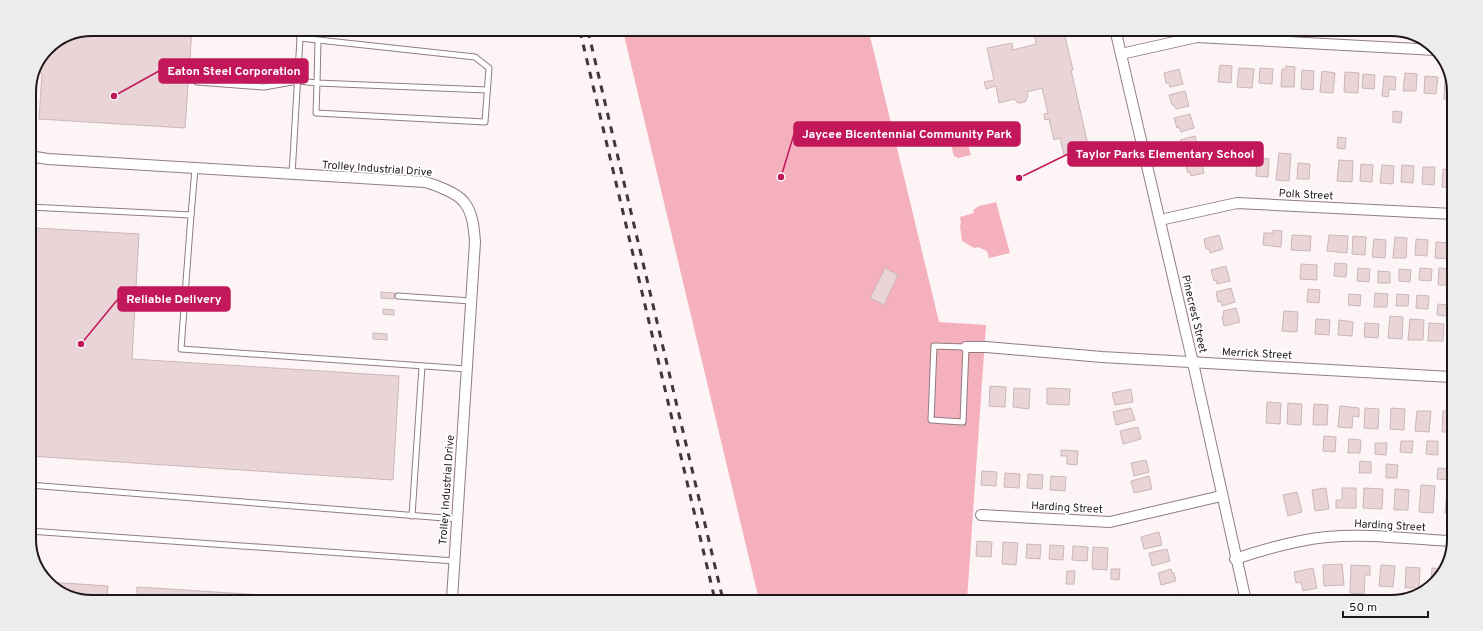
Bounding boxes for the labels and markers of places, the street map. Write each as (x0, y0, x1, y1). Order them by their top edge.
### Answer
callout: Eaton Steel Corporation (159, 59, 308, 83)
callout: Jaycee Bicentennial Community Park (794, 122, 1020, 146)
callout: Taylor Parks Elementary School (1068, 142, 1263, 166)
callout: Reliable Delivery (118, 287, 230, 311)

